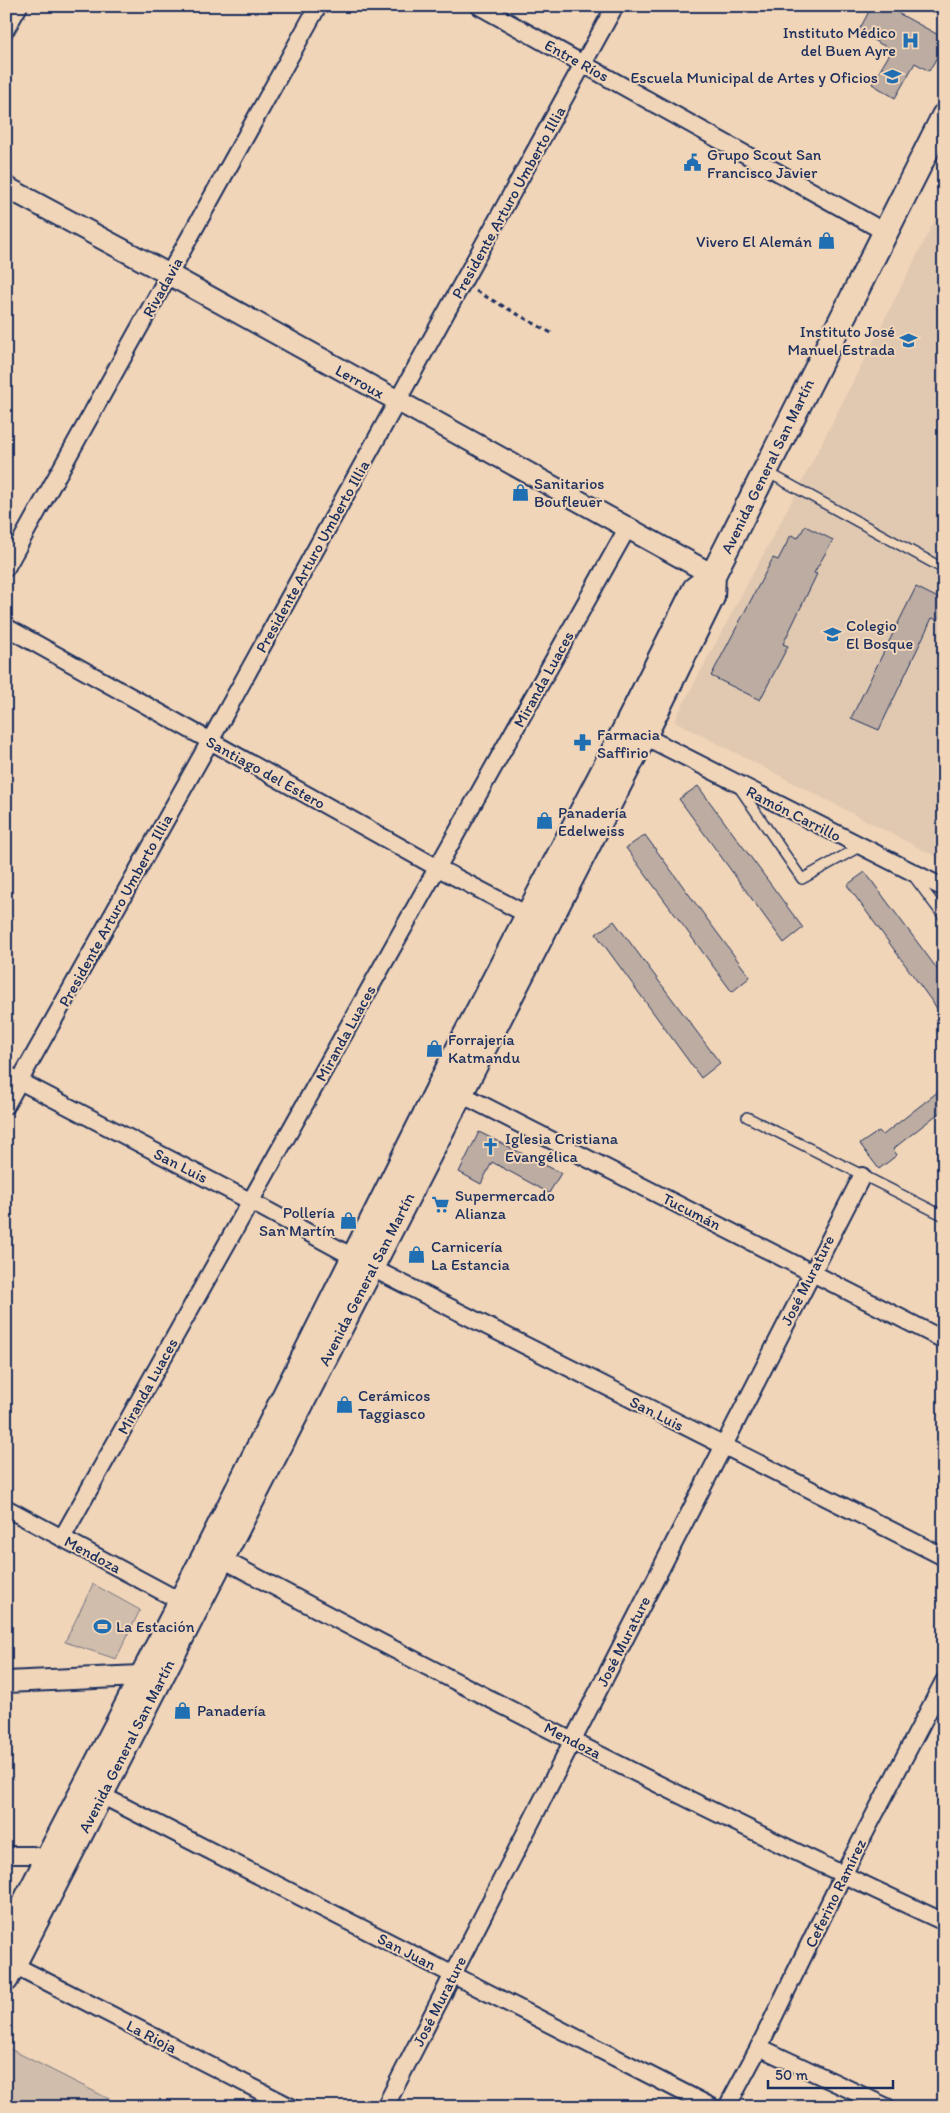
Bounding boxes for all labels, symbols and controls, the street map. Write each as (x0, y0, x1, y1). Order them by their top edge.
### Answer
place label: Instituto Médico del Buen Ayre (783, 23, 896, 60)
hospital icon: Instituto Médico del Buen Ayre (900, 31, 920, 51)
street label: Entre Ríos (541, 35, 612, 86)
school or university icon: Escuela Municipal de Artes y Oficios (882, 67, 902, 87)
place label: Escuela Municipal de Artes y Oficios (630, 68, 878, 87)
street label: Presidente Arturo Umberto Illia (447, 102, 570, 302)
place label: Grupo Scout San Francisco Javier (707, 145, 822, 182)
public building icon: Grupo Scout San Francisco Javier (683, 153, 703, 173)
shop icon: Vivero El Alemán (816, 231, 836, 251)
place label: Vivero El Alemán (696, 232, 812, 251)
street label: Rivadavia (138, 254, 187, 320)
place label: Instituto José Manuel Estrada (787, 322, 895, 359)
school or university icon: Instituto José Manuel Estrada (899, 330, 919, 350)
street label: Lerroux (332, 360, 388, 403)
street label: Avenida General San Martín (717, 376, 818, 557)
street label: Presidente Arturo Umberto Illia (251, 456, 374, 656)
place label: Sanitarios Boufleuer (534, 474, 604, 511)
shop icon: Sanitarios Boufleuer (510, 482, 530, 502)
place label: Colegio El Bosque (846, 616, 914, 653)
school or university icon: Colegio El Bosque (822, 624, 842, 644)
street label: Miranda Luaces (509, 628, 578, 731)
place label: Farmacia Saffirio (597, 725, 661, 762)
street label: Santiago del Estero (203, 732, 329, 813)
pharmacy icon: Farmacia Saffirio (573, 733, 593, 753)
street label: Ramón Carrillo (743, 781, 844, 846)
place label: Panadería Edelweiss (558, 803, 628, 840)
street label: Presidente Arturo Umberto Illia (54, 810, 177, 1010)
shop icon: Panadería Edelweiss (534, 811, 554, 831)
street label: Miranda Luaces (311, 982, 380, 1085)
place label: Forrajería Katmandu (448, 1030, 520, 1067)
shop icon: Forrajería Katmandu (424, 1038, 444, 1058)
place label: Iglesia Cristiana Evangélica (505, 1129, 619, 1166)
church icon: Iglesia Cristiana Evangélica (481, 1137, 501, 1157)
street label: San Luis (151, 1144, 211, 1187)
place label: Supermercado Alianza (455, 1186, 555, 1223)
street label: Avenida General San Martín (314, 1189, 418, 1369)
street label: Tucumán (659, 1189, 724, 1234)
supermarket icon: Supermercado Alianza (431, 1194, 451, 1214)
place label: Pollería San Martín (259, 1203, 336, 1240)
shop icon: Pollería San Martín (339, 1211, 359, 1231)
street label: José Murature (777, 1232, 838, 1329)
place label: Carnicería La Estancia (431, 1237, 510, 1274)
shop icon: Carnicería La Estancia (407, 1245, 427, 1265)
street label: Miranda Luaces (113, 1335, 182, 1438)
place label: Cerámicos Taggiasco (358, 1386, 430, 1423)
street label: San Luis (627, 1392, 687, 1435)
shop icon: Cerámicos Taggiasco (334, 1394, 354, 1414)
street label: Mendoza (61, 1532, 125, 1578)
street label: José Murature (593, 1593, 654, 1690)
sports icon: La Estación (92, 1616, 112, 1636)
place label: La Estación (116, 1617, 195, 1636)
street label: Avenida General San Martín (74, 1656, 178, 1836)
shop icon: Panadería (173, 1700, 193, 1720)
place label: Panadería (197, 1701, 267, 1720)
street label: Mendoza (541, 1718, 605, 1763)
street label: Ceferino Ramírez (801, 1835, 870, 1951)
street label: San Juan (374, 1929, 440, 1974)
street label: José Murature (409, 1953, 470, 2050)
street label: La Rioja (123, 2016, 181, 2058)
scale bar (768, 2058, 892, 2090)
text: 50 m (775, 2066, 808, 2084)

